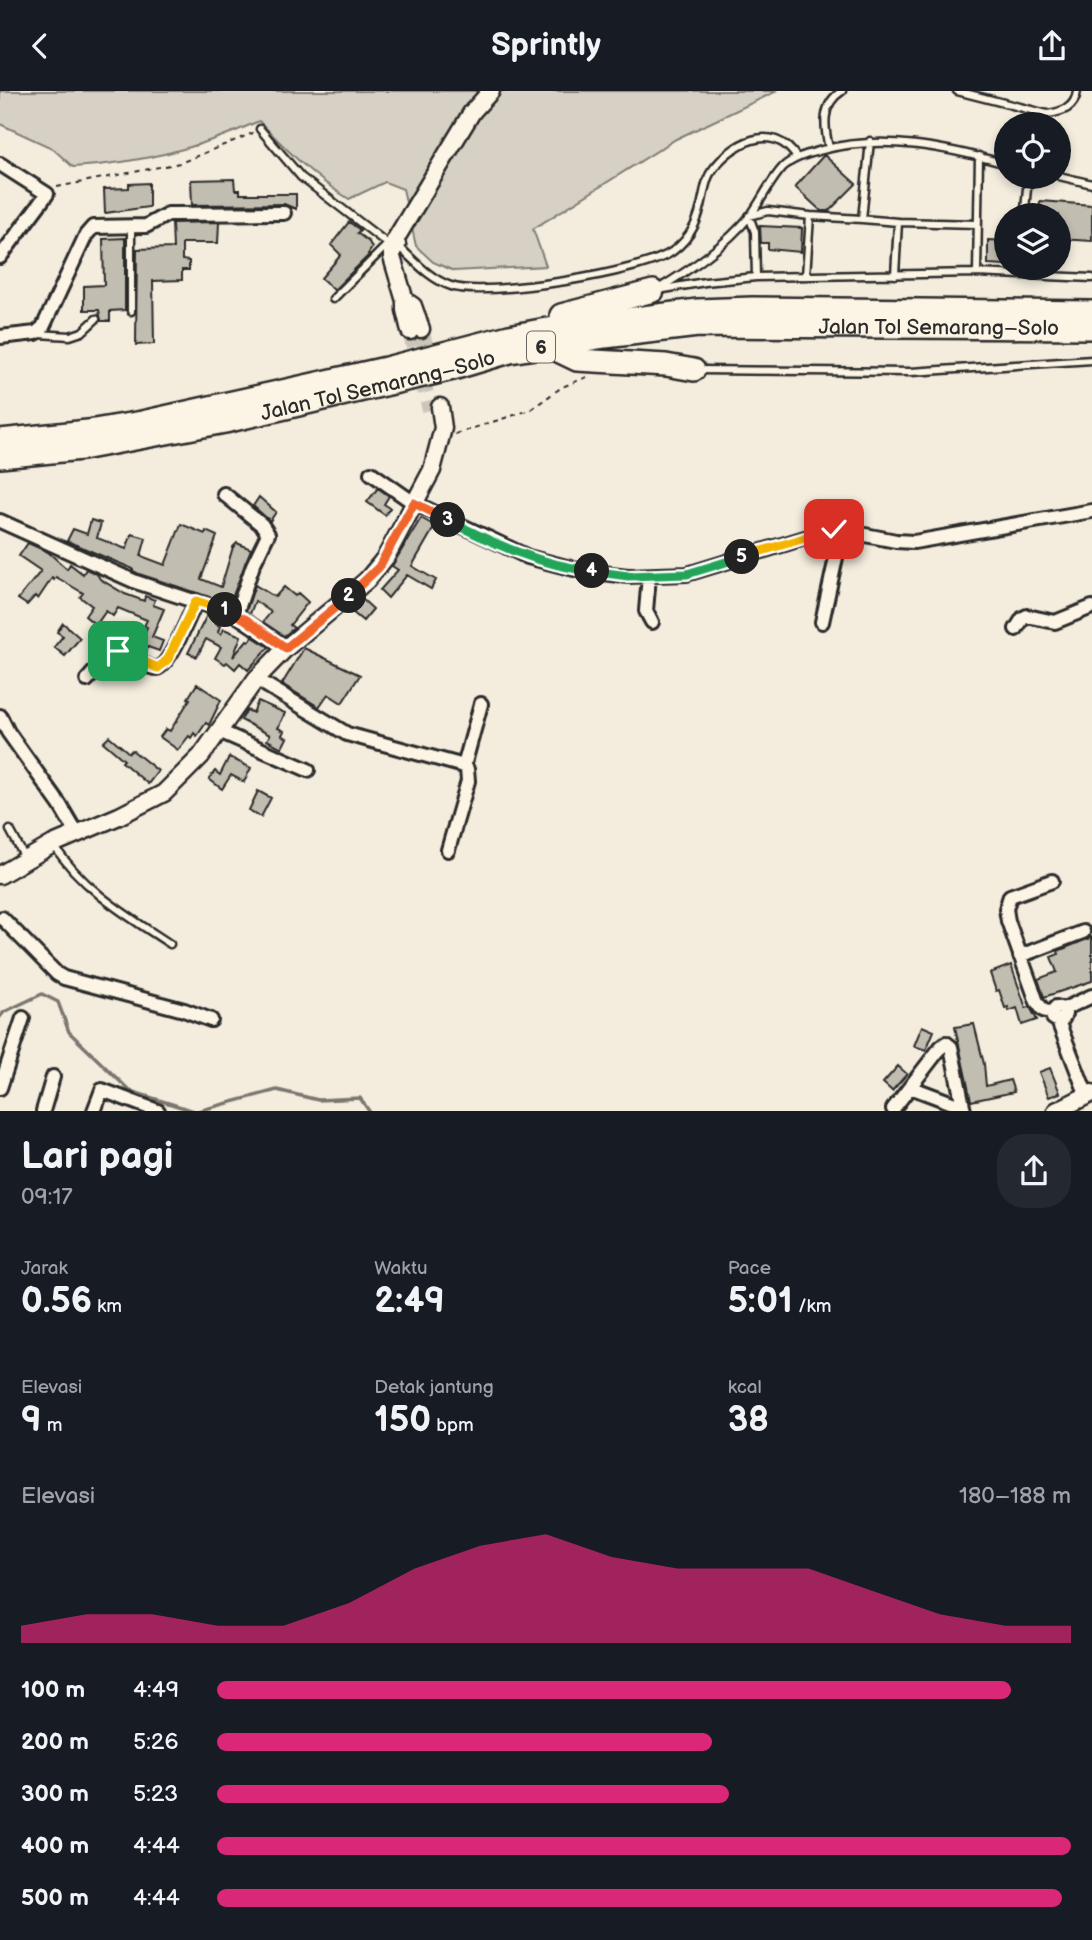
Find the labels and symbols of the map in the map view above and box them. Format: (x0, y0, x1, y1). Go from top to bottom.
street label: Jalan Tol Semarang–Solo (818, 315, 1059, 341)
road number: 6 (527, 331, 555, 363)
street label: Jalan Tol Semarang–Solo (258, 345, 498, 426)
pin (804, 499, 864, 559)
pin: 3 (430, 503, 466, 537)
pin: 5 (724, 539, 760, 575)
pin: 4 (574, 553, 610, 589)
pin: 2 (332, 579, 366, 613)
pin: 1 (208, 593, 243, 627)
pin (88, 621, 148, 681)

